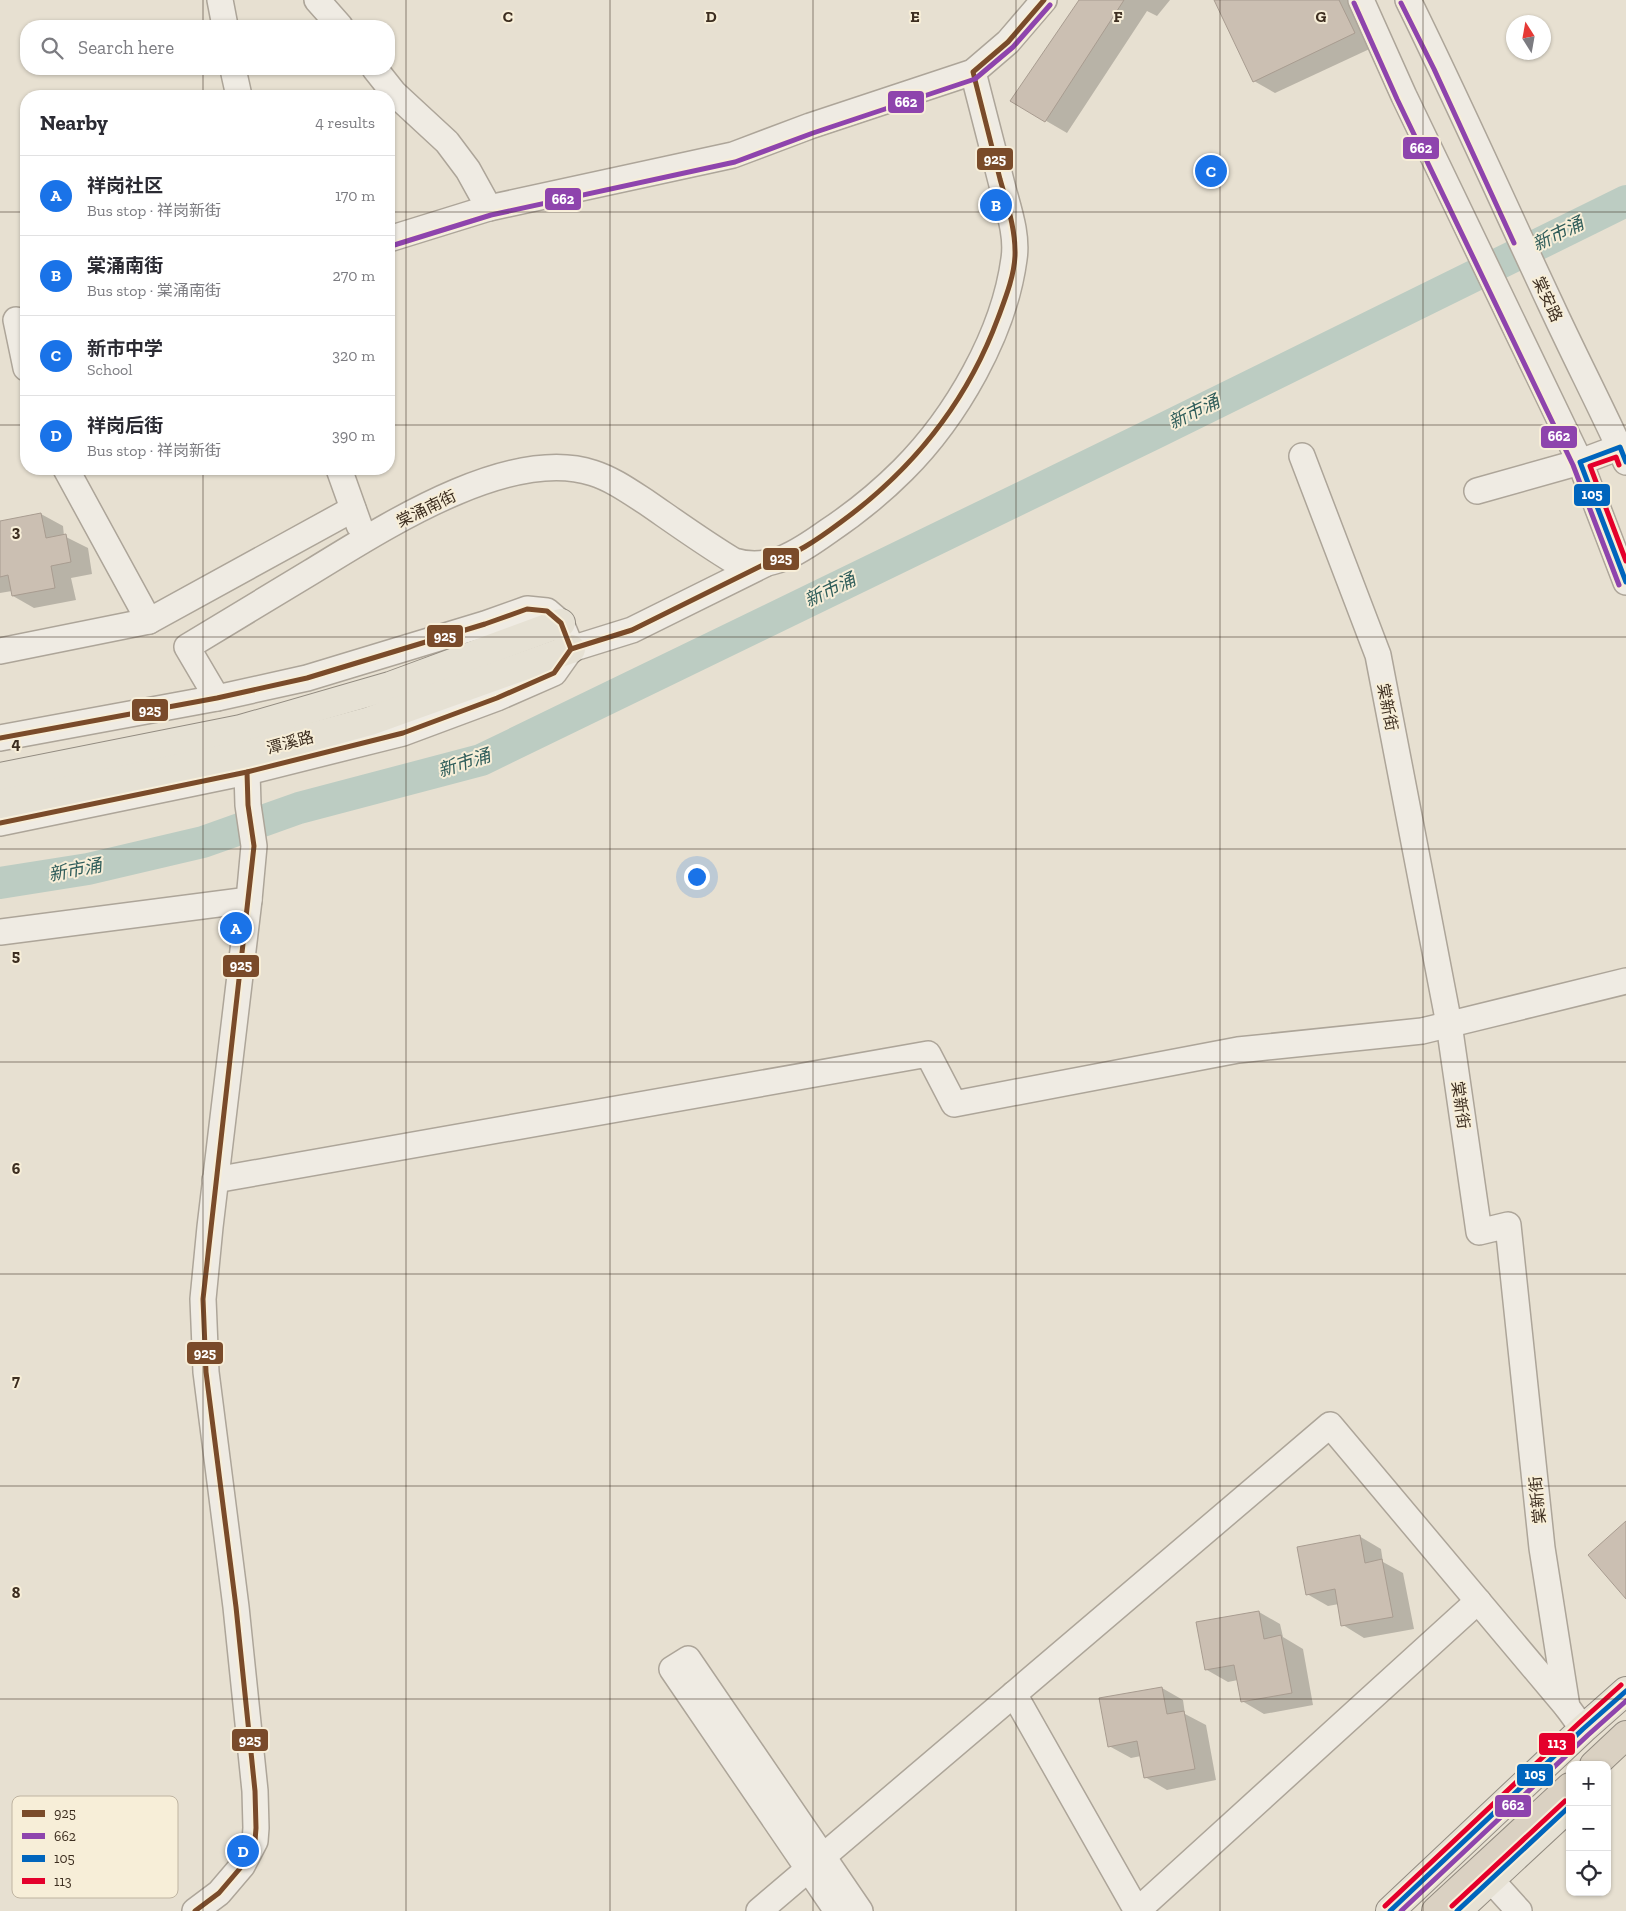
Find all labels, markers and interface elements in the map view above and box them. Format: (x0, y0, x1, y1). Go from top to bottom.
text: C (503, 7, 513, 26)
text: D (705, 7, 717, 26)
text: E (910, 7, 920, 26)
text: F (1113, 7, 1123, 26)
text: G (1316, 7, 1327, 26)
north arrow (1506, 15, 1551, 60)
search box (20, 20, 395, 75)
icon: search (38, 34, 66, 62)
text: Search here (78, 36, 174, 59)
line badge: 662 (887, 90, 925, 114)
text: 662 (895, 94, 918, 111)
text: Nearby (40, 110, 108, 135)
text: 4 results (315, 113, 375, 132)
line badge: 662 (1402, 136, 1440, 160)
text: 662 (1410, 140, 1433, 157)
line badge: 925 (976, 147, 1014, 171)
text: 925 (984, 151, 1006, 168)
pin: C (1195, 152, 1227, 190)
text: 祥岗社区 (87, 174, 163, 197)
text: A (51, 186, 62, 205)
text: 170 m (335, 186, 375, 205)
pin: B (980, 186, 1012, 224)
line badge: 662 (544, 187, 582, 211)
text: 662 (552, 191, 575, 208)
text: Bus stop · 祥岗新街 (87, 201, 221, 220)
water label: 新市涌 (1529, 211, 1589, 256)
text: 棠涌南街 (87, 254, 163, 277)
text: B (51, 266, 61, 285)
text: 270 m (333, 266, 375, 285)
street label: 棠安路 (1529, 273, 1566, 325)
text: Bus stop · 棠涌南街 (87, 281, 221, 300)
text: 新市中学 (87, 337, 163, 360)
text: C (51, 346, 61, 365)
text: 320 m (332, 346, 375, 365)
text: School (87, 360, 133, 379)
water label: 新市涌 (1165, 389, 1225, 434)
text: 祥岗后街 (87, 414, 163, 437)
line badge: 662 (1540, 425, 1578, 449)
text: D (50, 426, 62, 445)
text: 390 m (332, 426, 375, 445)
text: 662 (1548, 428, 1571, 445)
text: Bus stop · 祥岗新街 (87, 441, 221, 460)
line badge: 105 (1573, 483, 1611, 507)
street label: 棠涌南街 (393, 486, 459, 531)
text: 105 (1581, 486, 1603, 503)
text: 3 (12, 522, 21, 541)
line badge: 925 (762, 547, 800, 571)
text: 925 (770, 550, 792, 567)
water label: 新市涌 (801, 567, 861, 612)
line badge: 925 (426, 624, 464, 648)
text: 925 (434, 628, 456, 645)
street label: 棠新街 (1374, 682, 1401, 732)
line badge: 925 (131, 698, 169, 722)
text: 925 (139, 702, 161, 719)
street label: 潭溪路 (264, 727, 316, 758)
text: 4 (11, 734, 21, 753)
water label: 新市涌 (435, 744, 495, 782)
water label: 新市涌 (46, 854, 106, 886)
your location (684, 864, 710, 890)
pin: A (220, 909, 252, 947)
text: 5 (12, 946, 20, 965)
line badge: 925 (222, 954, 260, 978)
text: 925 (230, 957, 252, 974)
street label: 棠新街 (1448, 1080, 1473, 1130)
text: 6 (12, 1159, 21, 1178)
line badge: 925 (186, 1341, 224, 1365)
text: 925 (194, 1345, 216, 1362)
text: 7 (12, 1371, 20, 1390)
street label: 棠新街 (1526, 1475, 1549, 1525)
text: 8 (12, 1583, 21, 1602)
line badge: 925 (231, 1728, 269, 1752)
text: 925 (239, 1732, 261, 1749)
line badge: 113 (1538, 1732, 1576, 1756)
text: 113 (1548, 1735, 1567, 1752)
map controls (1566, 1761, 1611, 1896)
button: + (1566, 1761, 1611, 1806)
line badge: 105 (1516, 1763, 1554, 1787)
text: 105 (1524, 1766, 1546, 1783)
line badge: 662 (1494, 1794, 1532, 1818)
legend (12, 1796, 178, 1898)
text: 662 (1502, 1797, 1525, 1814)
text: 925 (54, 1805, 76, 1822)
button: − (1566, 1806, 1611, 1851)
text: 662 (54, 1828, 76, 1845)
pin: D (227, 1832, 259, 1870)
text: 105 (54, 1850, 75, 1867)
button: locate (1566, 1851, 1611, 1896)
text: 113 (54, 1873, 72, 1890)

